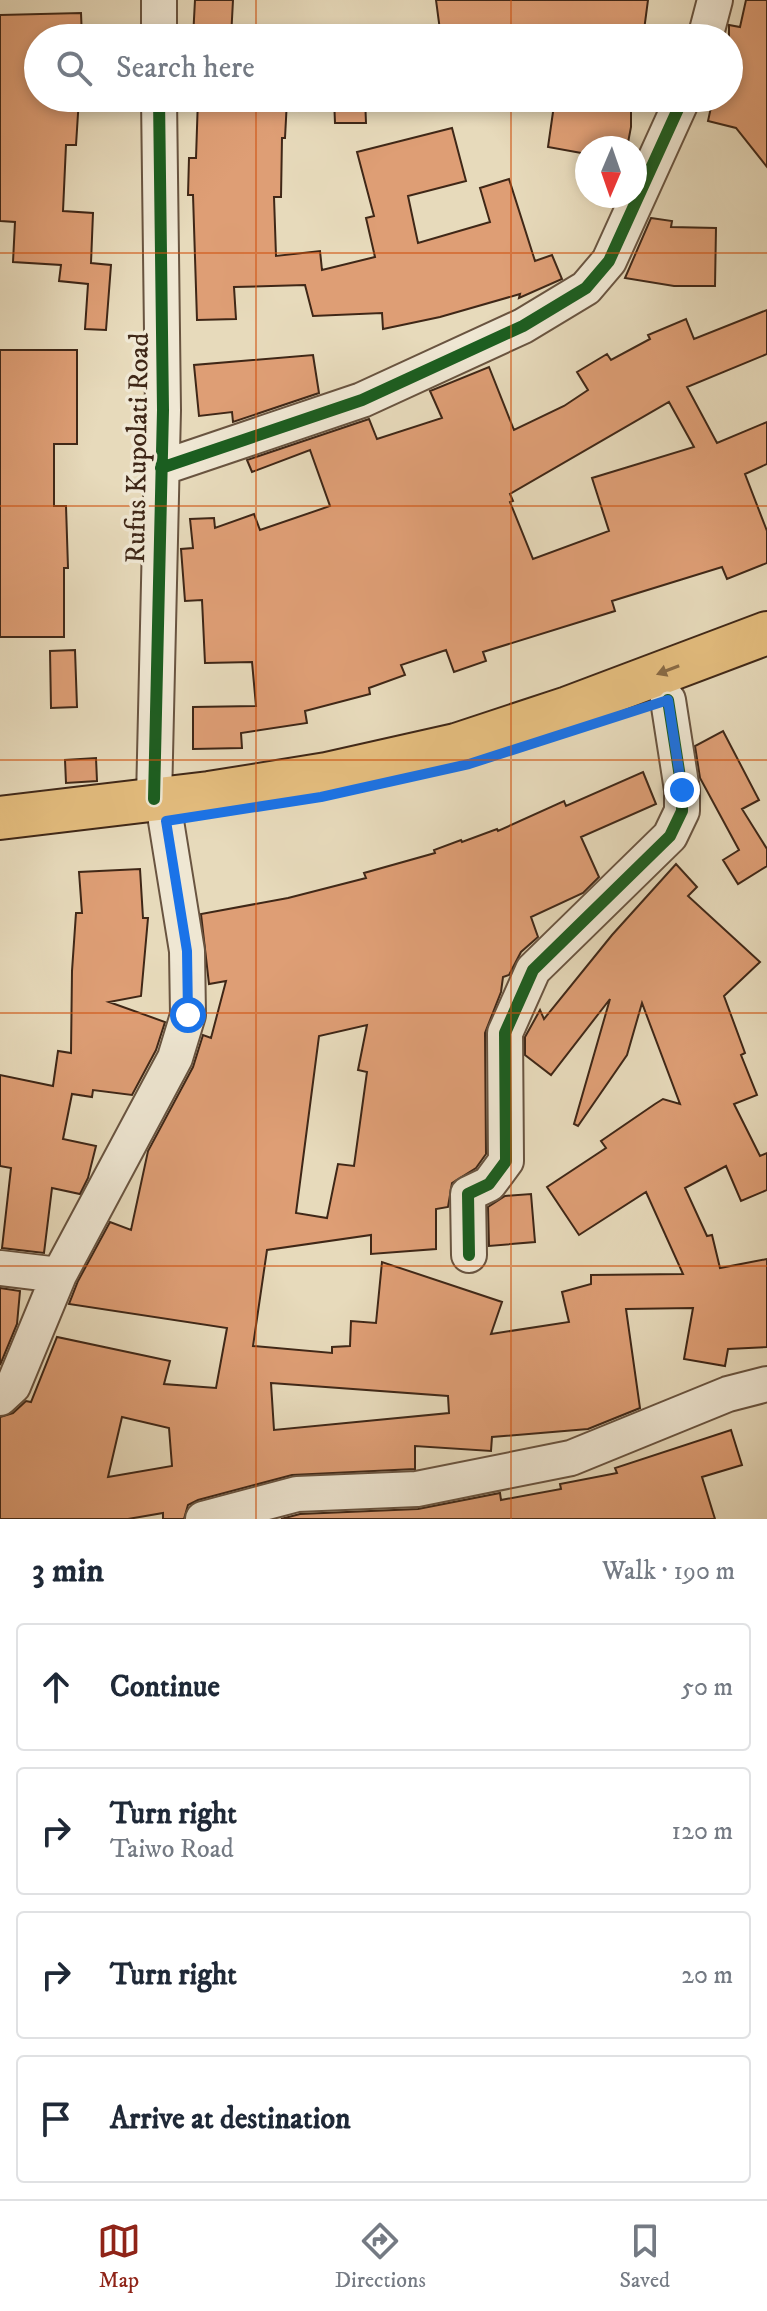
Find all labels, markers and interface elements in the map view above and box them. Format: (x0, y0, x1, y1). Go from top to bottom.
search box (24, 24, 743, 112)
icon: search (52, 46, 96, 90)
text: Search here (116, 50, 255, 87)
north arrow (575, 136, 647, 208)
street label: Rufus Kupolati Road (118, 332, 157, 564)
one-way arrow (656, 664, 680, 677)
route end (664, 772, 700, 808)
route start (170, 997, 206, 1033)
text: 3 min (32, 1550, 104, 1592)
text: Walk · 190 m (602, 1555, 735, 1588)
icon: ahead (34, 1665, 78, 1709)
text: Continue (110, 1669, 220, 1706)
text: 50 m (681, 1671, 733, 1704)
text: Turn right (110, 1796, 237, 1833)
icon: right (34, 1809, 78, 1853)
text: 120 m (672, 1815, 733, 1848)
text: Taiwo Road (110, 1833, 234, 1866)
icon: right (34, 1953, 78, 1997)
text: Turn right (110, 1957, 237, 1994)
text: 20 m (681, 1959, 733, 1992)
icon: arrive (34, 2097, 78, 2141)
text: Arrive at destination (110, 2101, 351, 2138)
tab: Map (97, 2219, 141, 2294)
tab: Directions (335, 2219, 426, 2294)
tab: Saved (620, 2219, 670, 2294)

